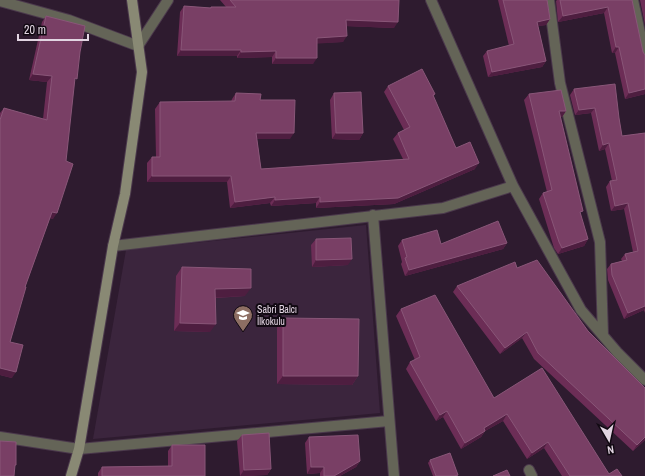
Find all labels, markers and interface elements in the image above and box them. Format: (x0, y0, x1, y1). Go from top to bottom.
scale bar (18, 16, 88, 42)
text: 20 m (24, 22, 46, 38)
place label: Sabri Balcı İlkokulu (257, 303, 297, 328)
school or university icon: Sabri Balcı İlkokulu (232, 304, 254, 332)
north arrow (589, 420, 629, 460)
text: N (606, 442, 615, 457)

